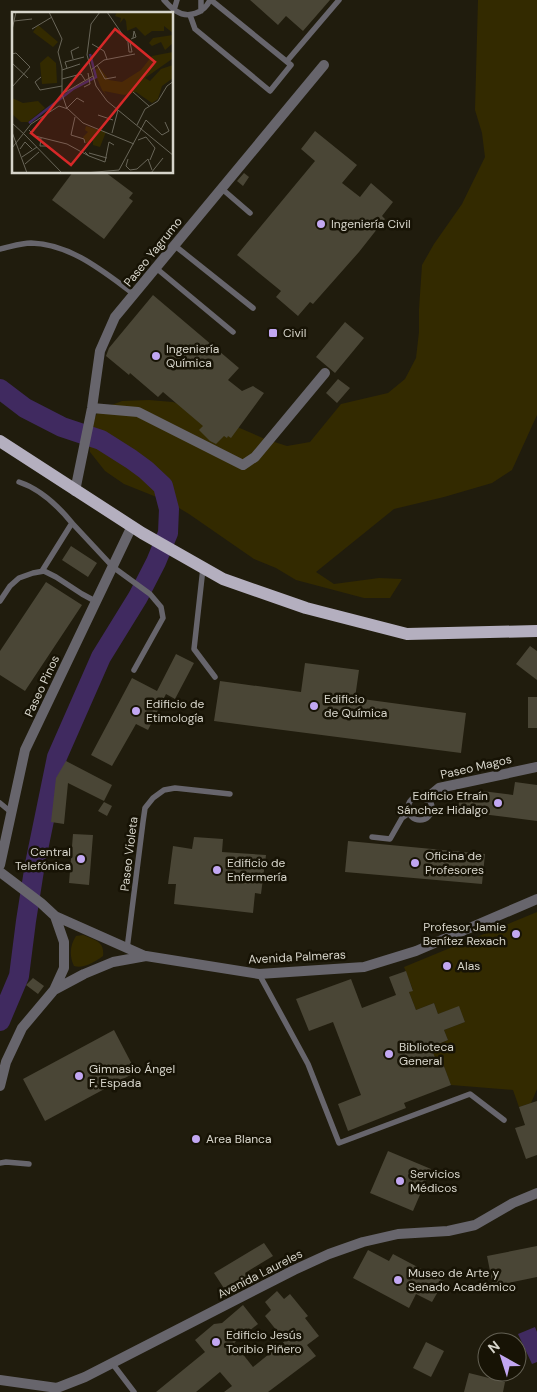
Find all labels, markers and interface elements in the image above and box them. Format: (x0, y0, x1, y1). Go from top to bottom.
inset map (12, 12, 174, 174)
street label: Paseo Yagrumo (120, 214, 186, 290)
place label: Ingeniería Civil (331, 216, 411, 232)
marker: Ingeniería Civil (315, 218, 327, 230)
place label: Civil (283, 325, 306, 341)
marker: Civil (267, 327, 279, 339)
place label: Ingeniería Química (166, 341, 219, 371)
marker: Ingeniería Química (150, 350, 162, 362)
street label: Paseo Pinos (21, 653, 63, 719)
place label: Edificio de Química (324, 691, 387, 721)
place label: Edificio de Etimología (146, 696, 205, 726)
marker: Edificio de Química (308, 700, 320, 712)
marker: Edificio de Etimología (130, 705, 142, 717)
street label: Paseo Magos (439, 751, 513, 783)
place label: Edificio Efraín Sánchez Hidalgo (397, 788, 488, 818)
marker: Edificio Efraín Sánchez Hidalgo (492, 797, 504, 809)
street label: Paseo Violeta (116, 816, 142, 892)
place label: Central Telefónica (15, 844, 71, 874)
place label: Oficina de Profesores (425, 848, 484, 878)
marker: Central Telefónica (75, 853, 87, 865)
place label: Edificio de Enfermería (227, 855, 287, 885)
marker: Oficina de Profesores (409, 857, 421, 869)
marker: Edificio de Enfermería (211, 864, 223, 876)
place label: Profesor Jamie Benítez Rexach (423, 919, 506, 949)
marker: Profesor Jamie Benítez Rexach (510, 928, 522, 940)
street label: Avenida Palmeras (248, 946, 346, 968)
place label: Alas (457, 958, 480, 974)
marker: Alas (441, 960, 453, 972)
place label: Biblioteca General (399, 1039, 454, 1069)
marker: Biblioteca General (383, 1048, 395, 1060)
place label: Gimnasio Ángel F. Espada (89, 1061, 175, 1091)
marker: Gimnasio Ángel F. Espada (73, 1070, 85, 1082)
place label: Area Blanca (206, 1131, 271, 1147)
marker: Area Blanca (190, 1133, 202, 1145)
place label: Servicios Médicos (410, 1166, 460, 1196)
marker: Servicios Médicos (394, 1175, 406, 1187)
street label: Avenida Laureles (215, 1246, 305, 1302)
place label: Museo de Arte y Senado Académico (408, 1265, 516, 1295)
marker: Museo de Arte y Senado Académico (392, 1274, 404, 1286)
place label: Edificio Jesús Toribio Piñero (226, 1327, 302, 1357)
north arrow (477, 1332, 527, 1382)
marker: Edificio Jesús Toribio Piñero (210, 1336, 222, 1348)
text: N (484, 1337, 503, 1357)

